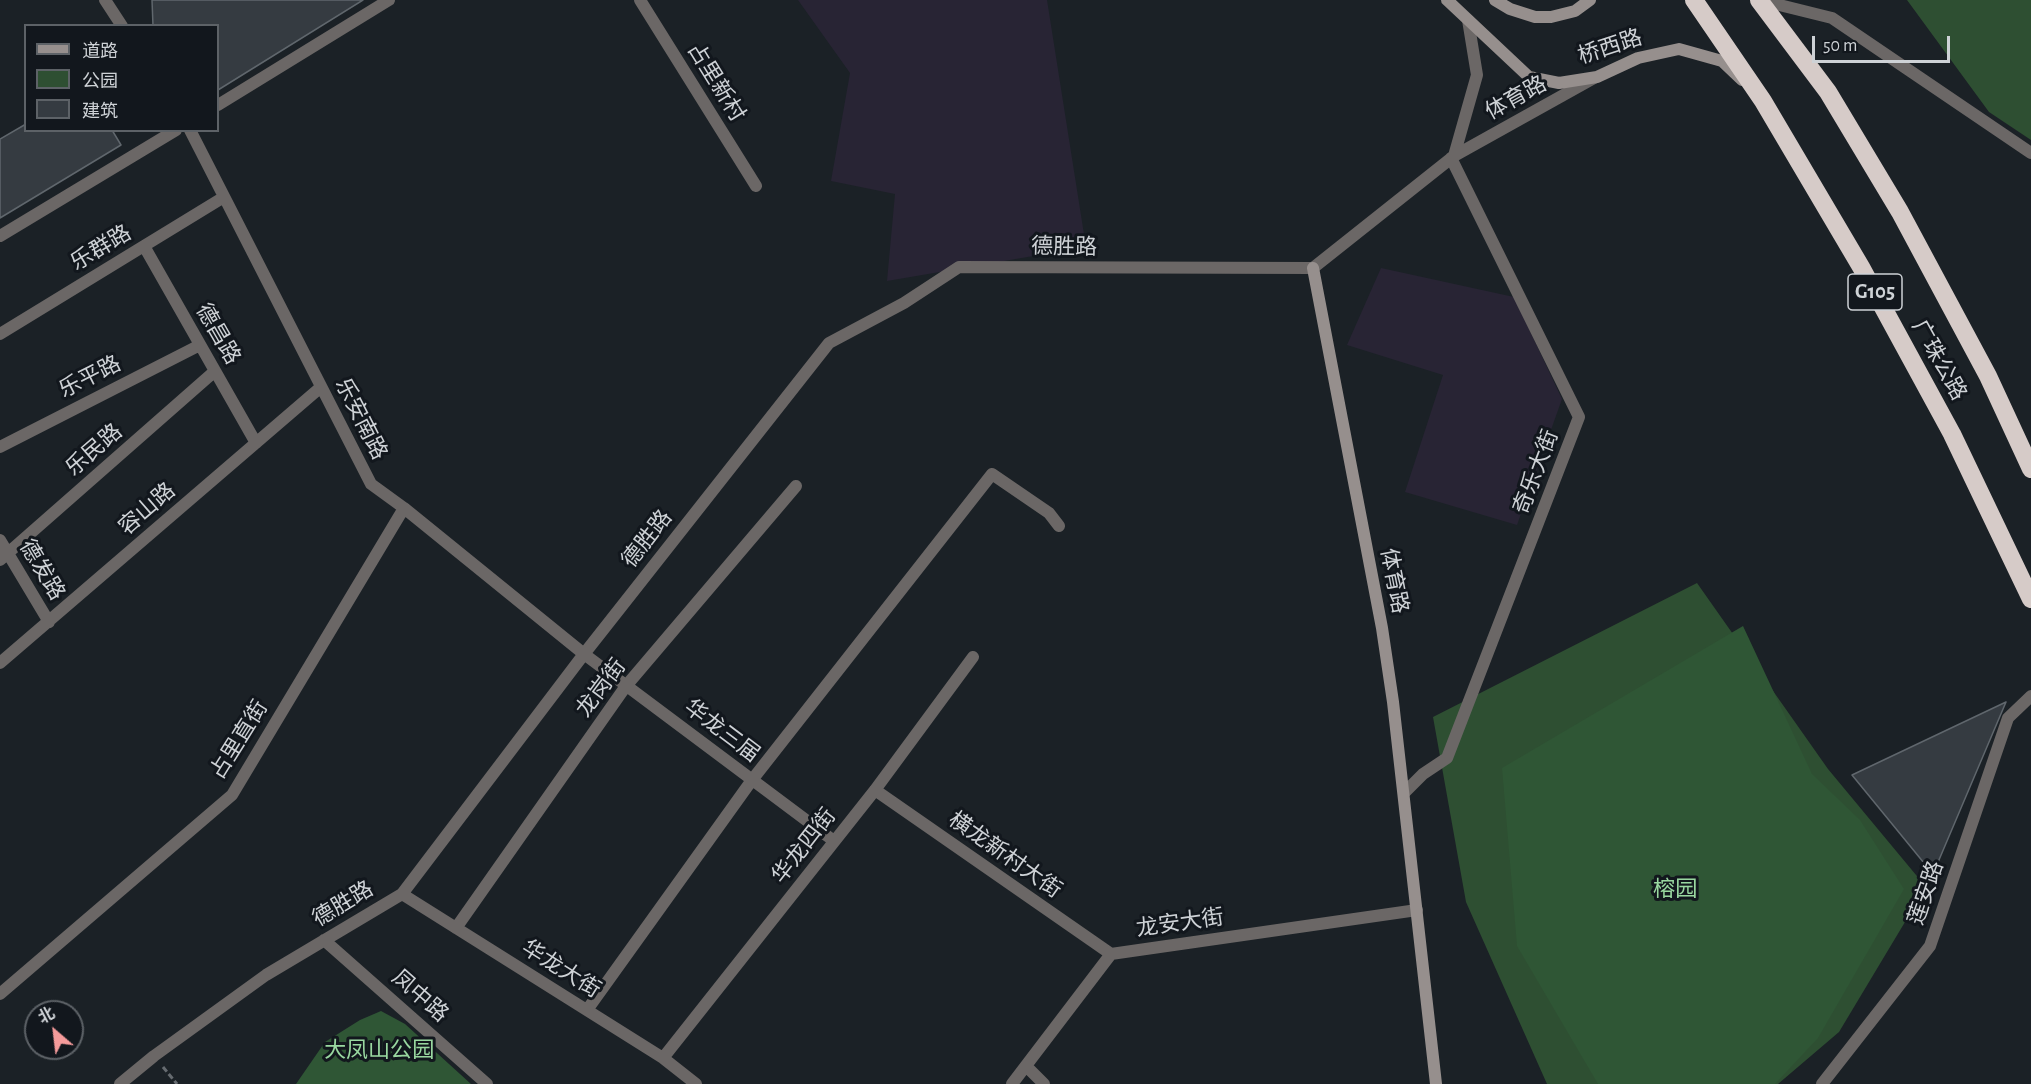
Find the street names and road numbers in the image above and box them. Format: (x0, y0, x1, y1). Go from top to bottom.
street label: 桥西路 (1575, 24, 1645, 70)
street label: 占里新村 (681, 38, 751, 126)
street label: 体育路 (1481, 70, 1551, 126)
street label: 乐群路 (66, 220, 136, 276)
street label: 德胜路 (1031, 233, 1097, 261)
road number: G105 (1848, 274, 1902, 310)
street label: 德昌路 (190, 299, 246, 369)
street label: 广珠公路 (1906, 315, 1972, 405)
street label: 乐平路 (55, 350, 125, 404)
street label: 乐安南路 (329, 374, 393, 464)
street label: 乐民路 (60, 418, 128, 482)
street label: 奇乐大街 (1508, 426, 1564, 518)
street label: 容山路 (113, 477, 181, 541)
street label: 德胜路 (616, 505, 678, 573)
street label: 德发路 (14, 535, 70, 605)
street label: 体育路 (1375, 546, 1413, 616)
street label: 龙岗街 (571, 654, 631, 722)
street label: 华龙三届 (679, 694, 765, 768)
street label: 占里直街 (204, 696, 274, 784)
street label: 华龙四街 (767, 803, 841, 889)
street label: 横龙新村大街 (943, 806, 1067, 904)
street label: 莲安路 (1903, 858, 1949, 928)
street label: 德胜路 (308, 876, 378, 932)
street label: 龙安大街 (1135, 904, 1225, 942)
street label: 华龙大街 (517, 934, 605, 1004)
street label: 凤中路 (386, 964, 454, 1028)

